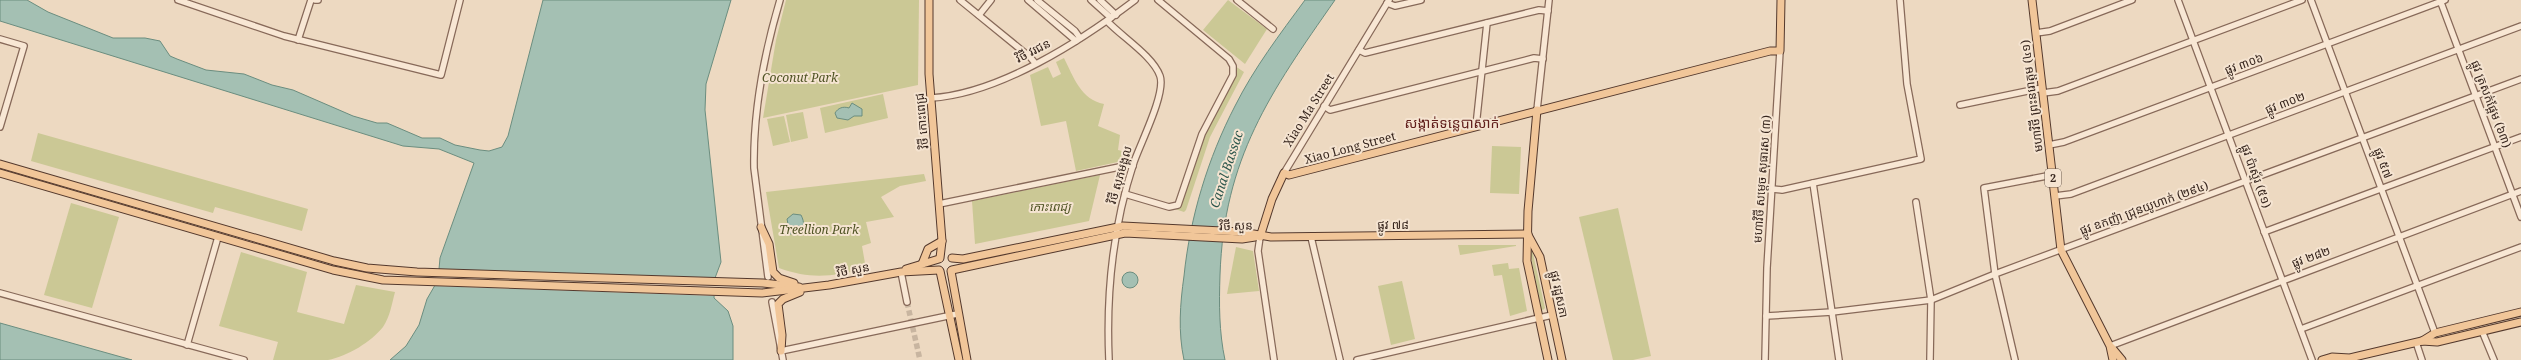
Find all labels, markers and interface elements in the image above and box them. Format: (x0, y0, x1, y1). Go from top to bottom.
street label: វិថី វរជន (1012, 35, 1053, 67)
street label: មហាវិថី ព្រះនរោត្តម (៤១) (2016, 39, 2047, 153)
street label: ផ្លូវ ៣០៦ (2222, 49, 2267, 81)
street label: ផ្លូវ ត្រសក់ផ្អែម (៦៣) (2465, 58, 2516, 151)
park label: Coconut Park (762, 69, 839, 86)
street label: Xiao Ma Street (1279, 70, 1338, 150)
street label: ផ្លូវ ៣០២ (2262, 87, 2308, 120)
street label: វិថី កោះពេជ្រ (911, 92, 932, 150)
district label: សង្កាត់ទន្លេបាសាក់ (1405, 113, 1499, 132)
street label: មហាវិថី សម្តេច សុធារស (៣) (1749, 114, 1774, 243)
water label: Canal Bassac (1205, 127, 1247, 210)
street label: Xiao Long Street (1302, 127, 1397, 168)
street label: ផ្លូវ ប៉ាស្ទ័រ (៥១) (2235, 141, 2276, 211)
street label: វិថី សុភមង្គល (1103, 144, 1136, 206)
street label: ផ្លូវ ៥៧ (2367, 145, 2397, 182)
road number: 2 (2045, 169, 2061, 187)
street label: ផ្លូវ ឧកញ៉ា ជ្រុនយូហាក់ (២៩៤) (2077, 176, 2211, 241)
park label: កោះពេជ្យ (1029, 198, 1072, 215)
street label: ផ្លូវ ៧៨ (1377, 216, 1409, 236)
street label: វិថី សួន (1219, 217, 1253, 234)
park label: Treellion Park (779, 221, 860, 238)
street label: ផ្លូវ ២៨២ (2289, 242, 2334, 274)
street label: វិថី សួន (835, 258, 871, 281)
street label: ផ្លូវ រដ្ឋសភា (1544, 269, 1573, 320)

